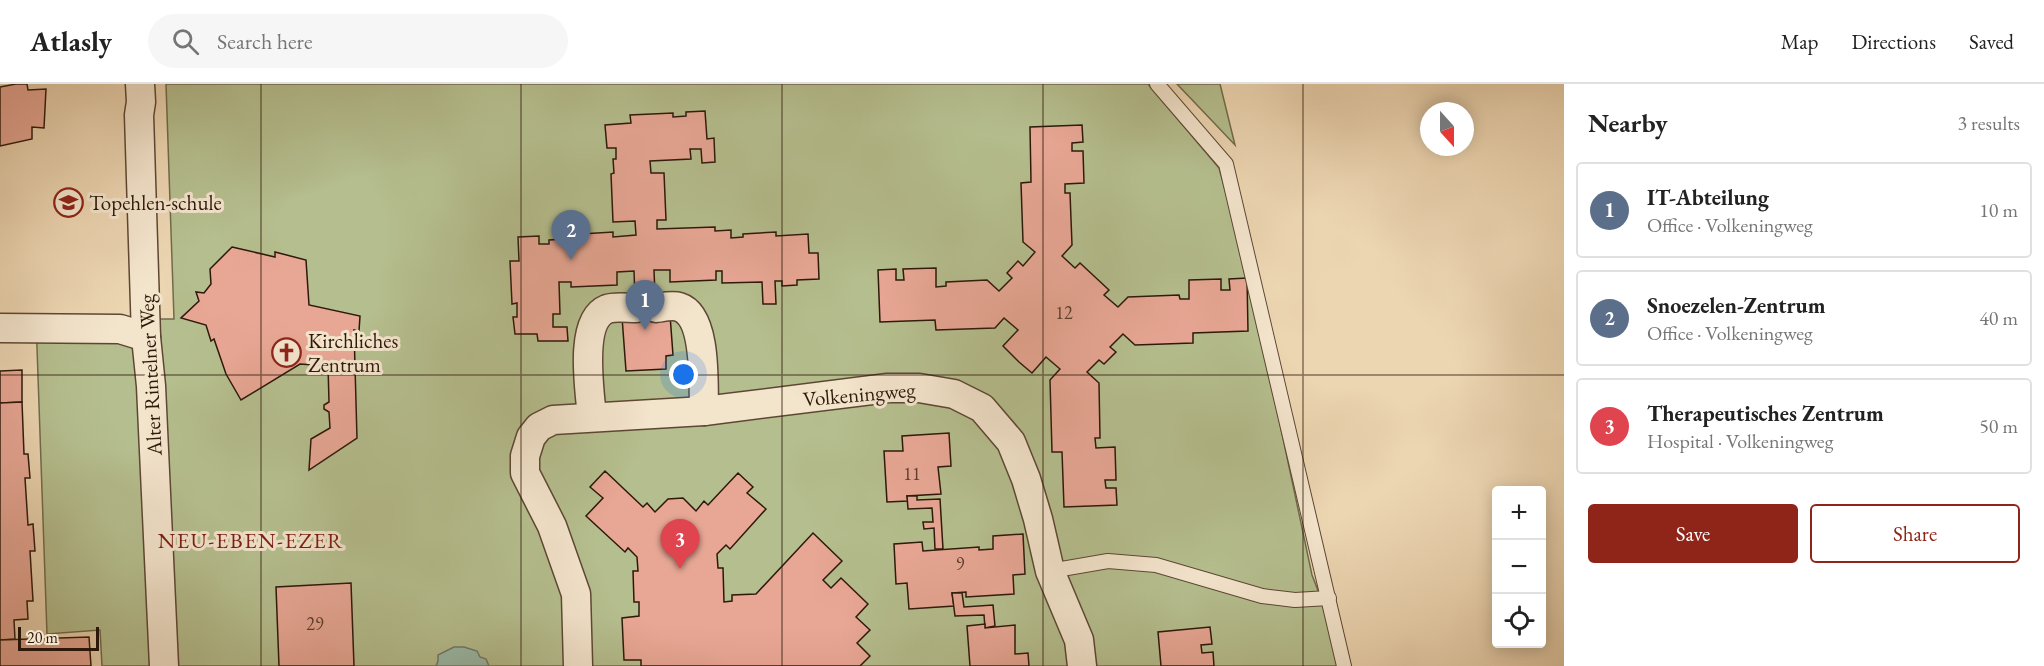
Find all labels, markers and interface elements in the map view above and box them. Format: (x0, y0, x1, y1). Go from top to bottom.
search box (148, 14, 568, 68)
text: Atlasly (30, 23, 112, 59)
icon: search (169, 25, 202, 58)
text: Search here (217, 27, 313, 56)
text: Map (1781, 28, 1818, 55)
text: Directions (1851, 28, 1936, 55)
text: Saved (1969, 28, 2014, 55)
north arrow (1420, 102, 1474, 156)
text: Nearby (1588, 106, 1668, 140)
text: 3 results (1957, 110, 2020, 136)
text: IT-Abteilung (1647, 183, 1769, 212)
school or university icon: Topehlen-schule (52, 186, 84, 218)
place label: Topehlen-schule (89, 189, 222, 216)
text: 1 (1604, 197, 1615, 223)
text: 10 m (1979, 197, 2018, 223)
pin: 2 (552, 210, 590, 260)
text: Office · Volkeningweg (1647, 212, 1813, 238)
pin: 1 (626, 280, 664, 330)
text: Snoezelen-Zentrum (1647, 291, 1825, 320)
street label: Alter Rintelner Weg (132, 293, 168, 457)
house number: 12 (1055, 301, 1073, 324)
text: 2 (1604, 305, 1615, 331)
text: 40 m (1979, 305, 2018, 331)
text: Office · Volkeningweg (1647, 320, 1813, 346)
place label: Kirchliches Zentrum (308, 327, 399, 378)
church icon: Kirchliches Zentrum (271, 336, 303, 368)
your location (669, 360, 698, 389)
street label: Volkeningweg (802, 376, 917, 412)
text: Therapeutisches Zentrum (1647, 399, 1884, 428)
text: 3 (1604, 413, 1615, 439)
text: 50 m (1979, 413, 2018, 439)
text: Hospital · Volkeningweg (1647, 428, 1833, 454)
house number: 11 (903, 462, 921, 485)
map controls (1492, 486, 1546, 648)
button: + (1492, 486, 1546, 540)
button: Save (1588, 504, 1798, 563)
button: Share (1810, 504, 2020, 563)
pin: 3 (660, 520, 700, 569)
district label: NEU-EBEN-EZER (158, 526, 344, 555)
button: − (1492, 540, 1546, 594)
house number: 9 (956, 552, 965, 575)
button: locate (1492, 594, 1546, 648)
house number: 29 (306, 612, 324, 635)
scale bar (18, 624, 99, 652)
text: 20 m (27, 627, 58, 648)

